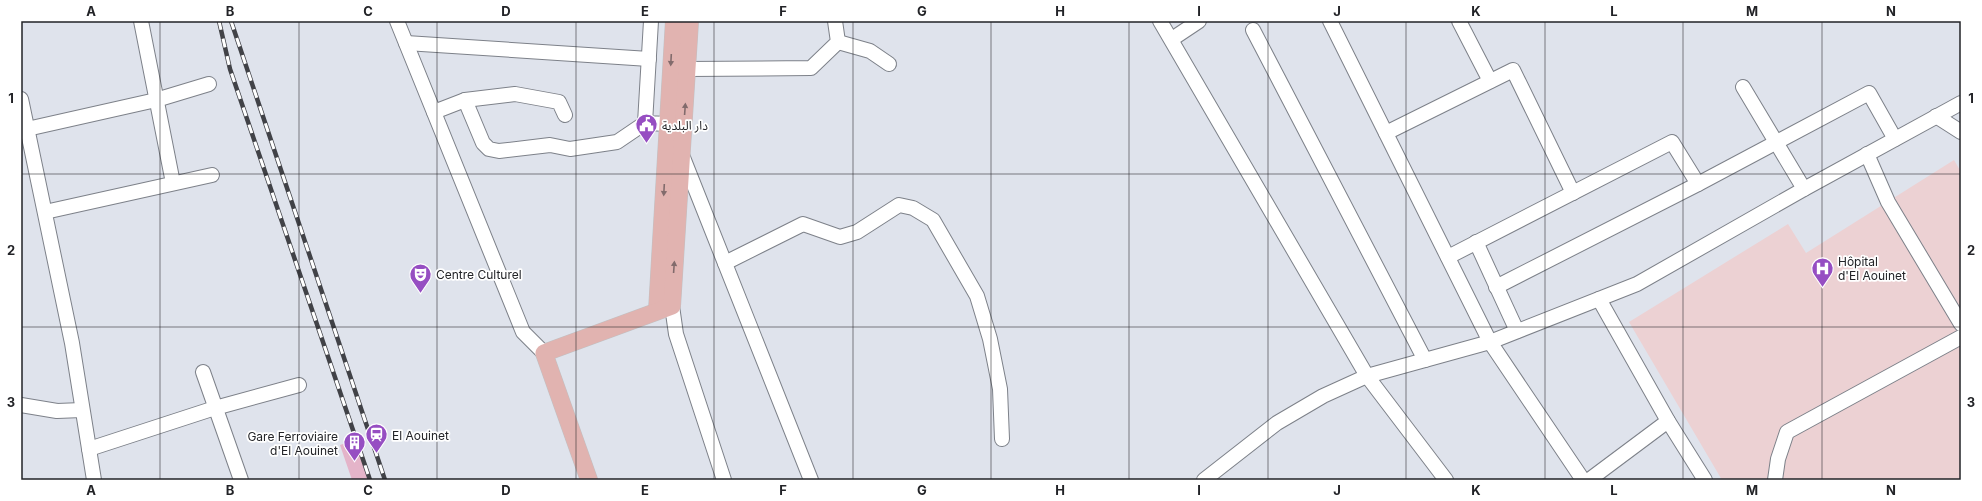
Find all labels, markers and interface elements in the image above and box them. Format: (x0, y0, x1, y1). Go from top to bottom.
text: A (86, 3, 96, 19)
text: B (226, 3, 235, 19)
text: C (363, 3, 373, 19)
text: D (501, 3, 511, 19)
text: E (641, 3, 649, 19)
text: F (779, 3, 787, 19)
text: G (917, 3, 927, 19)
text: H (1055, 3, 1065, 19)
text: I (1197, 3, 1201, 19)
text: J (1333, 3, 1341, 19)
text: K (1471, 3, 1481, 19)
text: L (1610, 3, 1618, 19)
text: M (1746, 3, 1758, 19)
text: N (1886, 3, 1896, 19)
one-way arrow (668, 54, 675, 66)
text: 1 (8, 90, 14, 106)
text: 1 (1968, 90, 1974, 106)
one-way arrow (681, 103, 688, 115)
public building icon: دار البلدية (633, 112, 659, 145)
place label: دار البلدية (662, 118, 708, 133)
one-way arrow (660, 184, 667, 196)
text: 2 (7, 242, 15, 258)
text: 2 (1967, 242, 1975, 258)
place label: Hôpital d'El Aouinet (1838, 254, 1906, 283)
hospital icon: Hôpital d'El Aouinet (1810, 255, 1836, 288)
theatre icon: Centre Culturel (407, 261, 433, 294)
one-way arrow (671, 261, 678, 273)
place label: Centre Culturel (436, 267, 522, 282)
text: 3 (7, 394, 15, 410)
text: 3 (1967, 394, 1975, 410)
station icon: El Aouinet (363, 422, 389, 455)
place label: El Aouinet (392, 428, 449, 443)
place label: Gare Ferroviaire d'El Aouinet (247, 429, 338, 458)
building icon: Gare Ferroviaire d'El Aouinet (341, 430, 367, 463)
text: A (86, 482, 96, 498)
text: B (226, 482, 235, 498)
text: C (363, 482, 373, 498)
text: D (501, 482, 511, 498)
text: E (641, 482, 649, 498)
text: F (779, 482, 787, 498)
text: G (917, 482, 927, 498)
text: H (1055, 482, 1065, 498)
text: I (1197, 482, 1201, 498)
text: J (1333, 482, 1341, 498)
text: K (1471, 482, 1481, 498)
text: L (1610, 482, 1618, 498)
text: M (1746, 482, 1758, 498)
text: N (1886, 482, 1896, 498)

